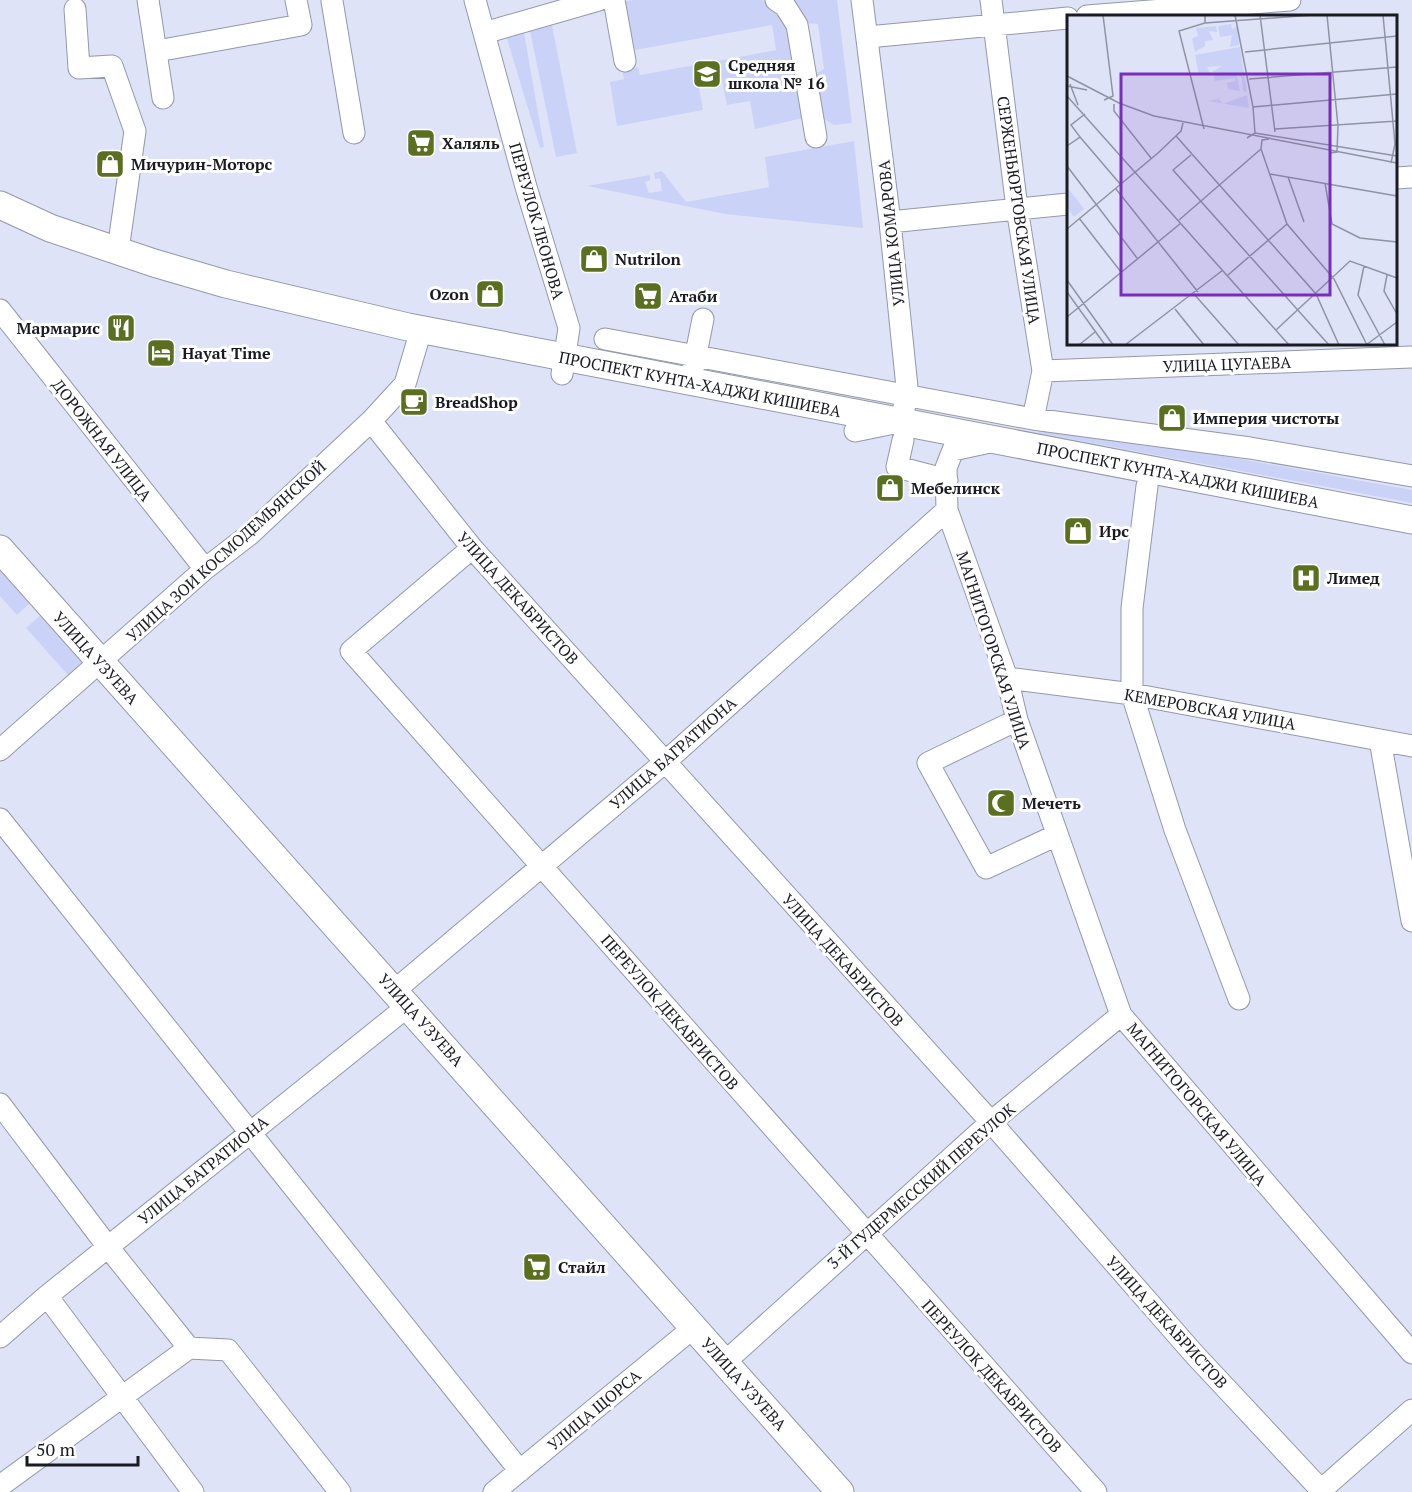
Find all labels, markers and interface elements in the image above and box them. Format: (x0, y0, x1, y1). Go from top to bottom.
inset map (1067, 15, 1397, 345)
place label: Средняя школа № 16 (728, 54, 825, 94)
school or university icon: Средняя школа № 16 (691, 58, 723, 90)
street label: СЕРЖЕНЬЮРТОВСКАЯ УЛИЦА (992, 95, 1046, 326)
supermarket icon: Халяль (405, 127, 437, 159)
place label: Халяль (442, 132, 500, 154)
street label: ПЕРЕУЛОК ЛЕОНОВА (504, 140, 570, 302)
shop icon: Мичурин-Моторс (94, 148, 126, 180)
place label: Мичурин-Моторс (131, 153, 272, 175)
street label: УЛИЦА КОМАРОВА (872, 159, 910, 307)
shop icon: Nutrilon (578, 243, 610, 275)
place label: Nutrilon (615, 248, 681, 270)
shop icon: Ozon (474, 278, 506, 310)
supermarket icon: Атаби (632, 280, 664, 312)
place label: Ozon (429, 283, 470, 305)
place label: Атаби (669, 285, 718, 307)
restaurant icon: Мармарис (105, 312, 137, 344)
place label: Мармарис (17, 317, 100, 339)
hotel icon: Hayat Time (145, 337, 177, 369)
place label: Hayat Time (182, 342, 271, 364)
street label: ПРОСПЕКТ КУНТА-ХАДЖИ КИШИЕВА (557, 346, 843, 422)
street label: УЛИЦА ЦУГАЕВА (1162, 351, 1292, 377)
street label: ДОРОЖНАЯ УЛИЦА (47, 374, 157, 506)
cafe icon: BreadShop (398, 386, 430, 418)
place label: BreadShop (435, 391, 518, 413)
shop icon: Империя чистоты (1156, 402, 1188, 434)
place label: Империя чистоты (1193, 407, 1339, 429)
street label: ПРОСПЕКТ КУНТА-ХАДЖИ КИШИЕВА (1035, 437, 1321, 513)
street label: УЛИЦА ЗОИ КОСМОДЕМЬЯНСКОЙ (121, 455, 331, 647)
shop icon: Мебелинск (874, 472, 906, 504)
place label: Мебелинск (911, 477, 1001, 499)
shop icon: Ирс (1062, 515, 1094, 547)
place label: Ирс (1099, 520, 1129, 542)
street label: УЛИЦА ДЕКАБРИСТОВ (452, 527, 584, 669)
street label: МАГНИТОГОРСКАЯ УЛИЦА (952, 548, 1036, 752)
hospital icon: Лимед (1290, 562, 1322, 594)
place label: Лимед (1326, 567, 1380, 589)
street label: УЛИЦА УЗУЕВА (48, 607, 144, 709)
street label: КЕМЕРОВСКАЯ УЛИЦА (1123, 683, 1297, 735)
street label: УЛИЦА БАГРАТИОНА (605, 692, 741, 814)
mosque icon: Мечеть (985, 787, 1017, 819)
place label: Мечеть (1022, 792, 1081, 814)
street label: УЛИЦА ДЕКАБРИСТОВ (777, 889, 909, 1031)
street label: ПЕРЕУЛОК ДЕКАБРИСТОВ (596, 930, 744, 1094)
street label: УЛИЦА УЗУЕВА (373, 969, 469, 1071)
street label: МАГНИТОГОРСКАЯ УЛИЦА (1122, 1018, 1272, 1190)
street label: 3-Й ГУДЕРМЕССКИЙ ПЕРЕУЛОК (822, 1098, 1020, 1274)
street label: УЛИЦА БАГРАТИОНА (133, 1111, 273, 1229)
supermarket icon: Стайл (521, 1251, 553, 1283)
street label: УЛИЦА ДЕКАБРИСТОВ (1101, 1251, 1233, 1393)
place label: Стайл (558, 1256, 606, 1278)
street label: ПЕРЕУЛОК ДЕКАБРИСТОВ (917, 1295, 1067, 1457)
street label: УЛИЦА УЗУЕВА (696, 1333, 792, 1435)
street label: УЛИЦА ЩОРСА (543, 1364, 645, 1456)
scale bar (27, 1429, 138, 1467)
text: 50 m (36, 1437, 76, 1461)

